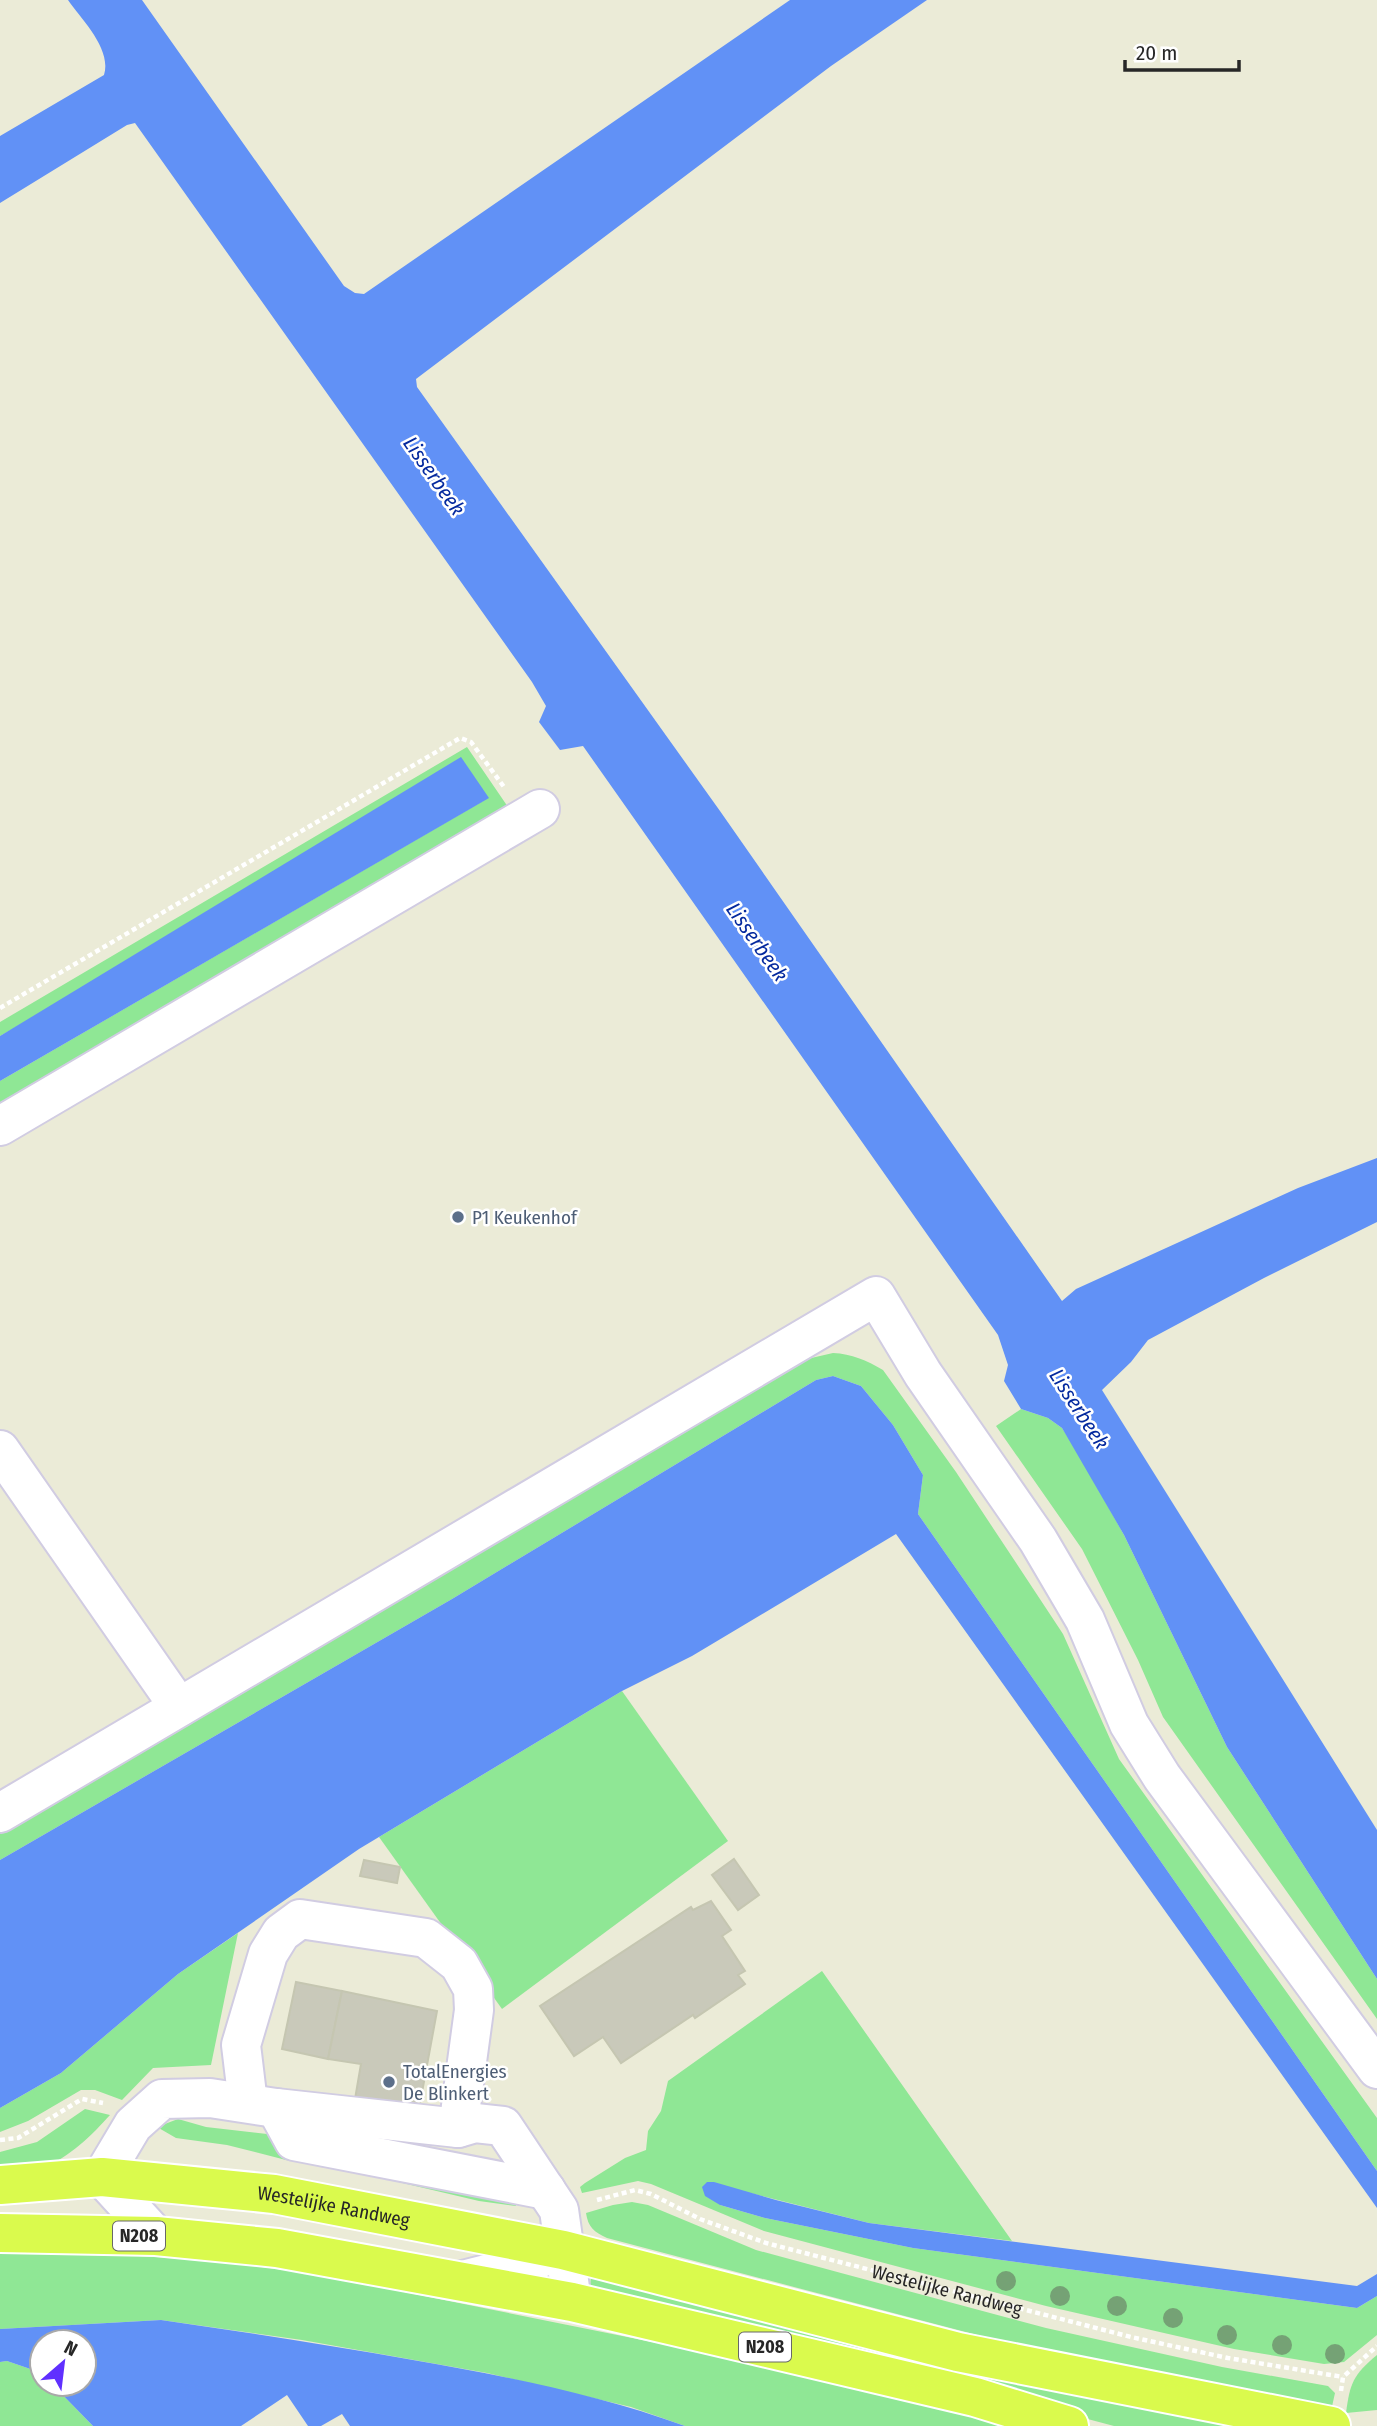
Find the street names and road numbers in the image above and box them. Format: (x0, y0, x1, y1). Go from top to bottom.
street label: Westelijke Randweg (256, 2181, 412, 2232)
road number: N208 (113, 2222, 165, 2250)
street label: Westelijke Randweg (869, 2260, 1025, 2321)
road number: N208 (739, 2332, 791, 2362)

